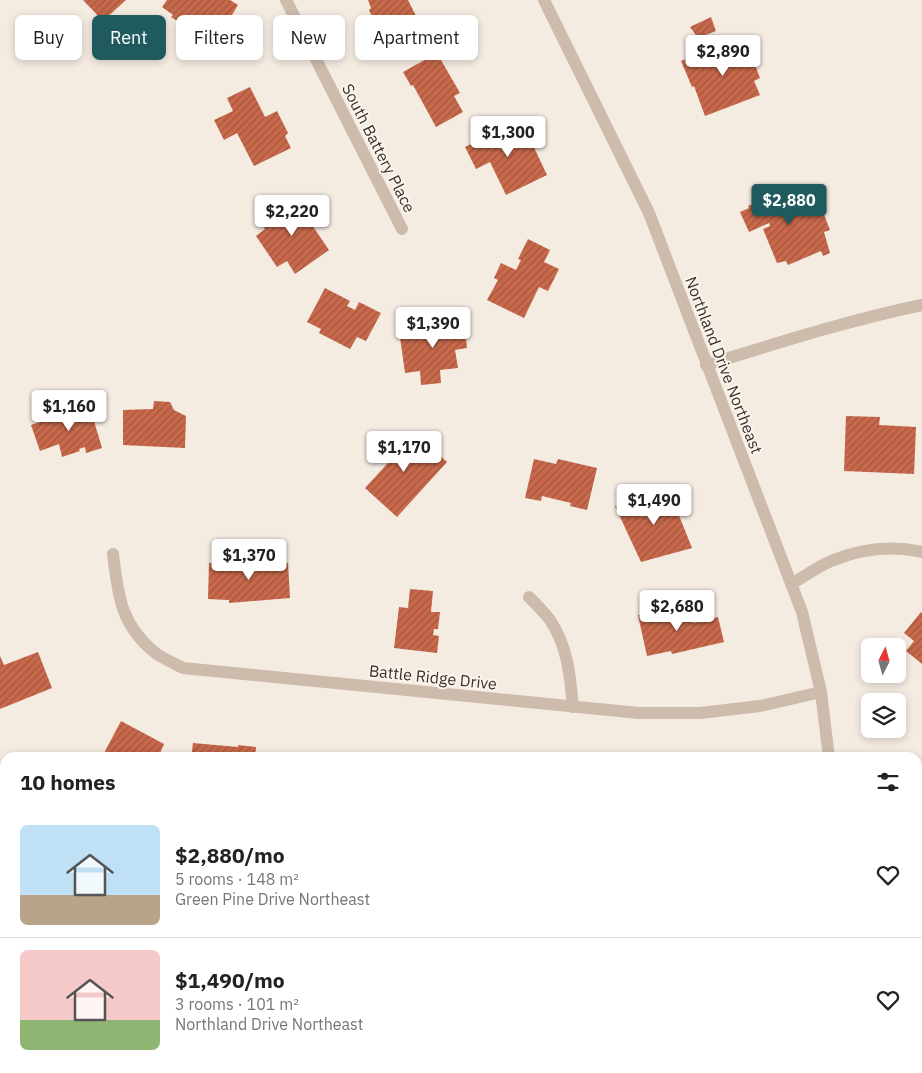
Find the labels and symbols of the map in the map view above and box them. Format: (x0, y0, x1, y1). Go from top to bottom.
pin: $2,890 (682, 34, 764, 77)
street label: South Battery Place (338, 80, 420, 216)
pin: $1,300 (467, 116, 549, 158)
pin: $2,880 (748, 184, 830, 226)
pin: $2,220 (251, 194, 333, 237)
street label: Northland Drive Northeast (681, 273, 767, 457)
pin: $1,390 (392, 306, 474, 349)
pin: $1,160 (28, 390, 110, 432)
pin: $1,170 (363, 430, 445, 473)
pin: $1,490 (613, 484, 695, 526)
pin: $1,370 (208, 538, 290, 581)
pin: $2,680 (636, 590, 718, 632)
north arrow (861, 638, 906, 682)
street label: Battle Ridge Drive (368, 660, 498, 694)

